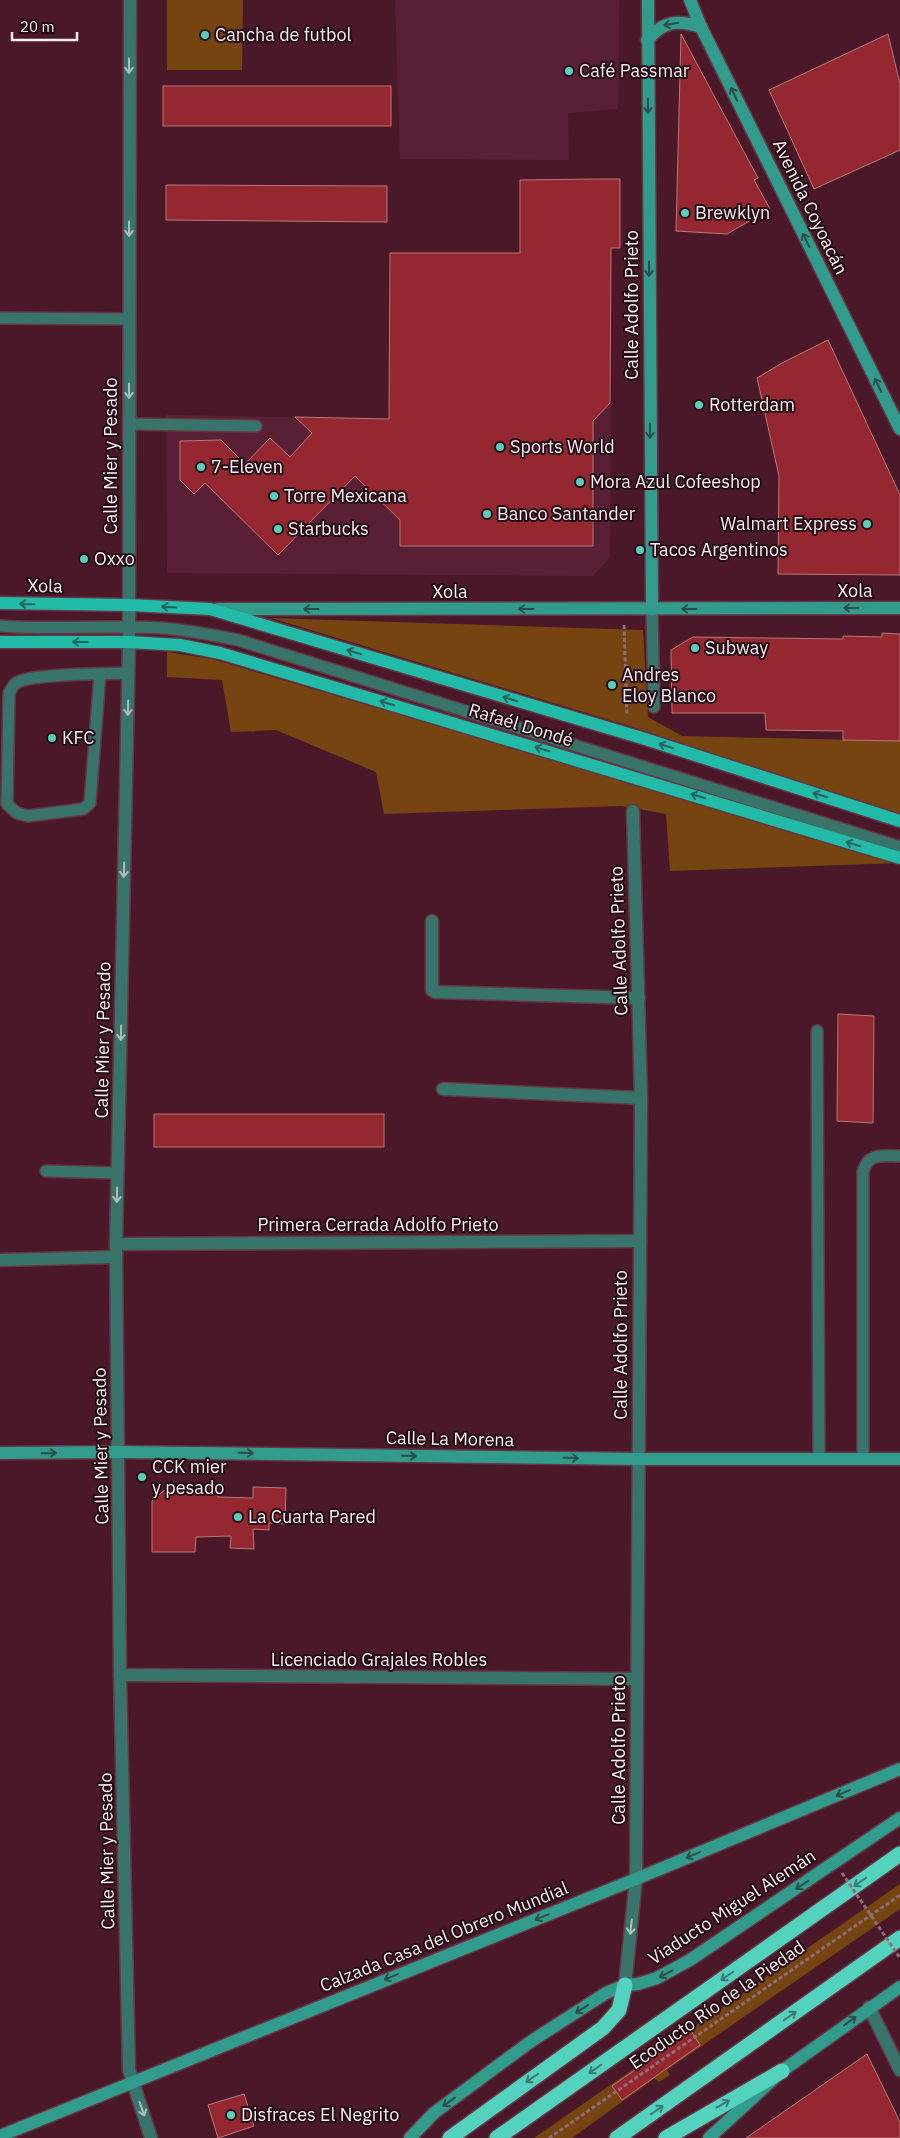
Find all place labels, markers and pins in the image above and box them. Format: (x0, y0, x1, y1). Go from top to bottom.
place label: Cancha de futbol (215, 23, 352, 46)
marker: Cancha de futbol (199, 29, 211, 41)
place label: Café Passmar (579, 59, 690, 82)
marker: Café Passmar (563, 65, 575, 77)
place label: Brewklyn (695, 201, 770, 224)
marker: Brewklyn (679, 207, 691, 219)
place label: Rotterdam (709, 393, 795, 416)
marker: Rotterdam (693, 399, 705, 411)
place label: Sports World (510, 435, 615, 458)
marker: Sports World (494, 441, 506, 453)
place label: 7-Eleven (211, 455, 283, 478)
marker: 7-Eleven (195, 461, 207, 473)
place label: Mora Azul Cofeeshop (590, 470, 761, 493)
marker: Mora Azul Cofeeshop (574, 476, 586, 488)
place label: Torre Mexicana (284, 484, 407, 507)
marker: Torre Mexicana (268, 490, 280, 502)
place label: Banco Santander (497, 502, 636, 525)
marker: Banco Santander (481, 508, 493, 520)
place label: Walmart Express (720, 512, 857, 535)
place label: Starbucks (288, 517, 369, 540)
marker: Walmart Express (861, 518, 873, 530)
marker: Starbucks (272, 523, 284, 535)
place label: Tacos Argentinos (650, 538, 788, 561)
marker: Tacos Argentinos (634, 544, 646, 556)
place label: Oxxo (94, 547, 135, 570)
marker: Oxxo (78, 553, 90, 565)
place label: Subway (705, 636, 768, 659)
marker: Subway (689, 642, 701, 654)
place label: Andres Eloy Blanco (622, 663, 716, 707)
marker: Andres Eloy Blanco (606, 679, 618, 691)
place label: KFC (62, 726, 94, 749)
marker: KFC (46, 732, 58, 744)
place label: CCK mier y pesado (152, 1455, 227, 1499)
marker: CCK mier y pesado (136, 1471, 148, 1483)
place label: La Cuarta Pared (248, 1505, 376, 1528)
marker: La Cuarta Pared (232, 1511, 244, 1523)
place label: Disfraces El Negrito (241, 2103, 399, 2126)
marker: Disfraces El Negrito (225, 2109, 237, 2121)

